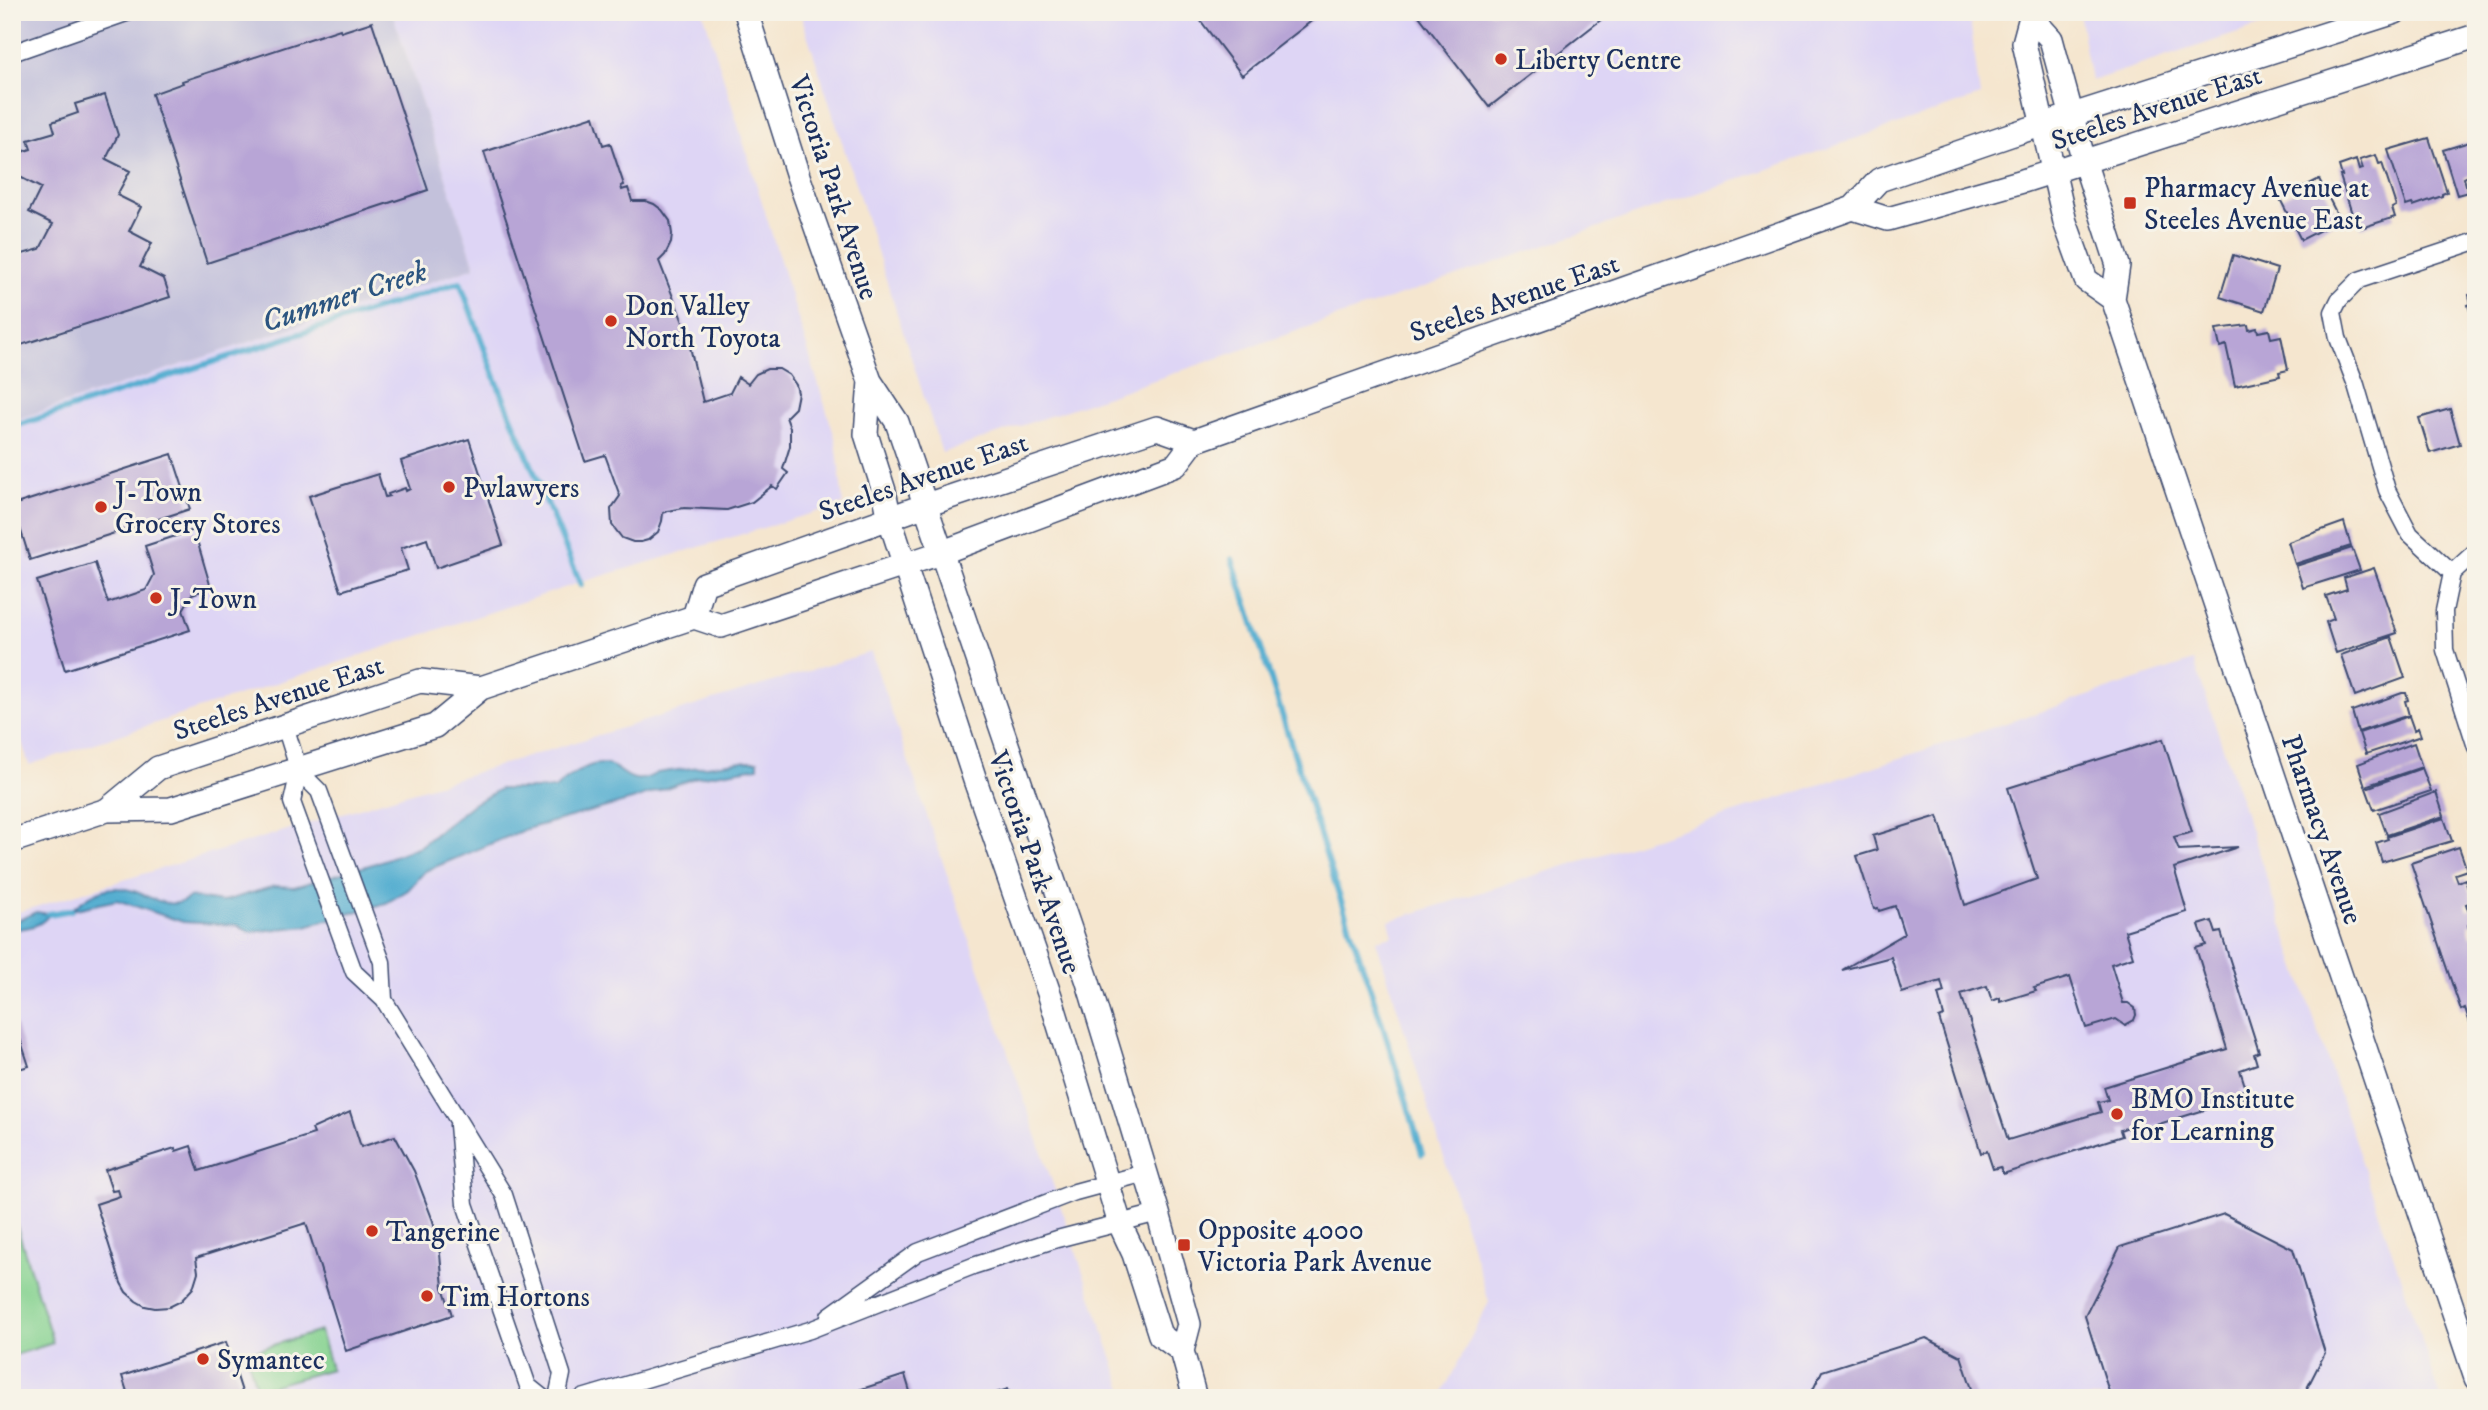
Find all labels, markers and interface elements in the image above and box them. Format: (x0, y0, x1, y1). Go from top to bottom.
place label: Liberty Centre (1515, 43, 1681, 78)
marker: Liberty Centre (1493, 51, 1509, 67)
street label: Steeles Avenue East (2047, 58, 2266, 159)
street label: Victoria Park Avenue (780, 70, 886, 304)
place label: Pharmacy Avenue at Steeles Avenue East (2144, 171, 2369, 238)
marker: Pharmacy Avenue at Steeles Avenue East (2122, 195, 2138, 211)
street label: Steeles Avenue East (1405, 246, 1624, 351)
water label: Cummer Creek (257, 253, 432, 341)
place label: Don Valley North Toyota (625, 289, 781, 356)
marker: Don Valley North Toyota (603, 313, 619, 329)
street label: Steeles Avenue East (814, 425, 1033, 530)
place label: Pwlawyers (463, 471, 579, 506)
place label: J-Town Grocery Stores (112, 475, 281, 542)
marker: Pwlawyers (441, 479, 457, 495)
marker: J-Town Grocery Stores (93, 499, 109, 515)
place label: J-Town (167, 582, 257, 617)
marker: J-Town (148, 590, 164, 606)
street label: Steeles Avenue East (169, 648, 388, 749)
street label: Pharmacy Avenue (2273, 730, 2370, 929)
street label: Victoria Park Avenue (980, 745, 1089, 979)
place label: BMO Institute for Learning (2131, 1082, 2295, 1149)
marker: BMO Institute for Learning (2109, 1106, 2125, 1122)
place label: Opposite 4000 Victoria Park Avenue (1197, 1213, 1432, 1280)
place label: Tangerine (386, 1215, 500, 1250)
marker: Tangerine (364, 1223, 380, 1239)
marker: Opposite 4000 Victoria Park Avenue (1176, 1237, 1192, 1253)
place label: Tim Hortons (441, 1280, 590, 1315)
marker: Tim Hortons (419, 1288, 435, 1304)
place label: Symantec (217, 1343, 325, 1378)
marker: Symantec (195, 1351, 211, 1367)

